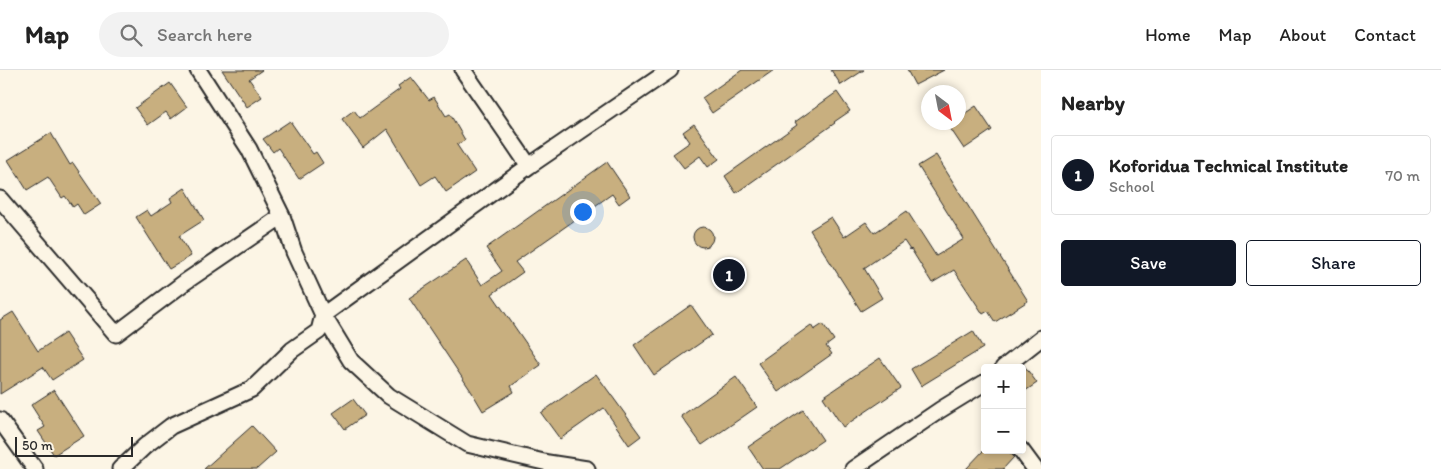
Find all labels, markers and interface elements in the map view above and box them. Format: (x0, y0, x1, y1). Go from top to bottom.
search box (99, 12, 449, 57)
text: Map (25, 20, 69, 49)
icon: search (117, 21, 145, 49)
text: Search here (157, 23, 252, 46)
text: Home (1145, 24, 1191, 46)
text: Map (1219, 24, 1252, 46)
text: About (1280, 24, 1326, 46)
text: Contact (1354, 24, 1416, 46)
north arrow (921, 85, 966, 130)
text: Nearby (1061, 90, 1125, 115)
text: Koforidua Technical Institute (1109, 154, 1348, 177)
text: 1 (1074, 166, 1082, 185)
text: 70 m (1385, 166, 1420, 185)
text: School (1109, 177, 1155, 196)
your location (570, 199, 596, 225)
button: Save (1061, 240, 1236, 286)
button: Share (1246, 240, 1421, 286)
pin: 1 (713, 256, 745, 294)
map controls (981, 364, 1026, 454)
button: + (981, 364, 1026, 409)
button: − (981, 409, 1026, 454)
scale bar (15, 434, 132, 457)
text: 50 m (22, 437, 53, 454)

